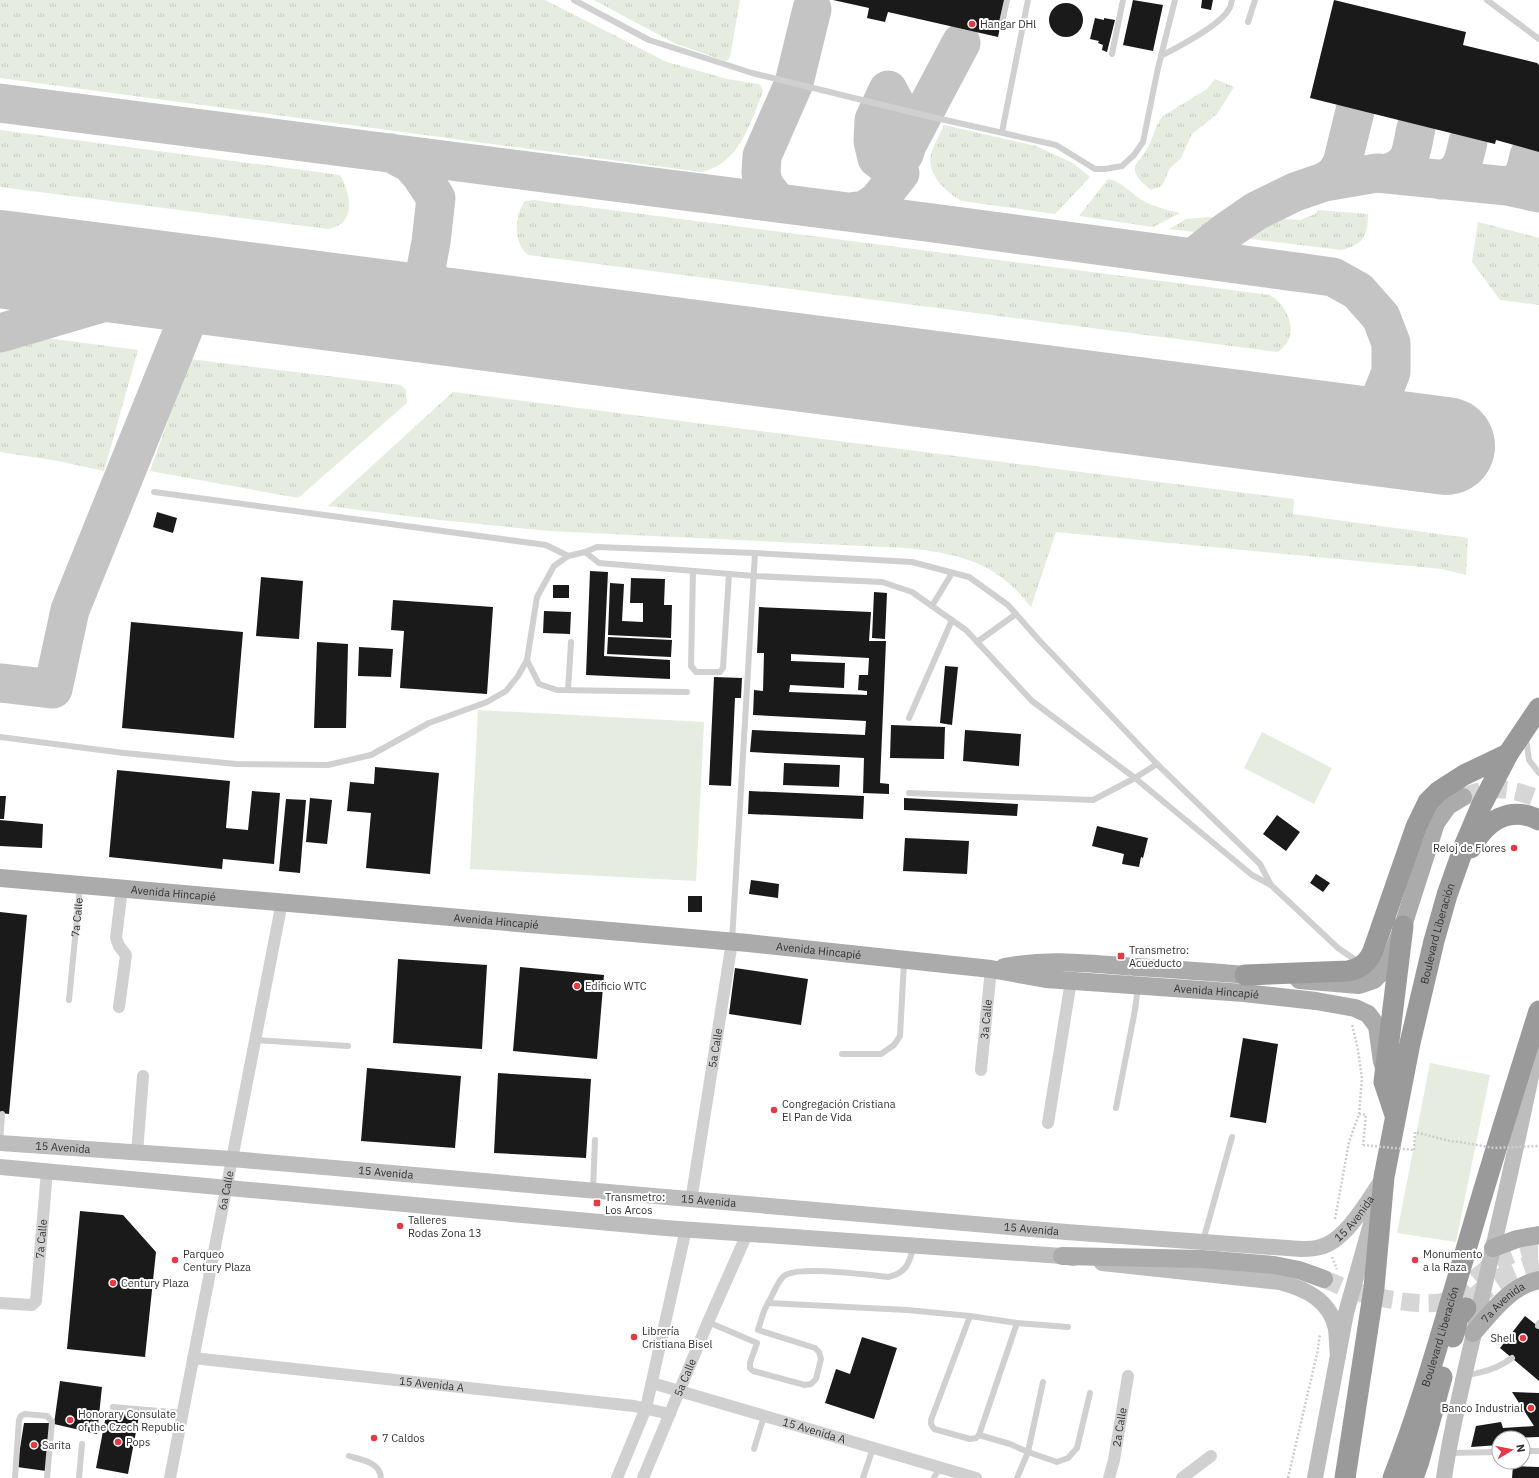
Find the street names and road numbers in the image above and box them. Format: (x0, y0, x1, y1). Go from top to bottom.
street label: Boulevard Liberación (1417, 881, 1458, 985)
street label: Avenida Hincapié (130, 882, 217, 904)
street label: 7a Calle (68, 897, 86, 938)
street label: Avenida Hincapié (453, 910, 539, 932)
street label: Avenida Hincapié (776, 939, 862, 962)
street label: Avenida Hincapié (1173, 981, 1260, 1002)
street label: 3a Calle (977, 999, 995, 1040)
street label: 5a Calle (705, 1027, 725, 1069)
street label: 15 Avenida (35, 1138, 91, 1156)
street label: 15 Avenida (358, 1163, 414, 1182)
street label: 6a Calle (215, 1170, 237, 1211)
street label: 15 Avenida (680, 1191, 737, 1210)
street label: 15 Avenida (1331, 1193, 1377, 1245)
street label: 7a Calle (33, 1219, 50, 1259)
street label: 15 Avenida (1003, 1220, 1060, 1238)
street label: 7a Avenida (1478, 1279, 1527, 1326)
street label: Boulevard Liberación (1418, 1285, 1462, 1389)
street label: 5a Calle (671, 1356, 699, 1398)
street label: 15 Avenida A (399, 1373, 465, 1394)
street label: 2a Calle (1109, 1406, 1130, 1448)
street label: 15 Avenida A (781, 1415, 847, 1446)

